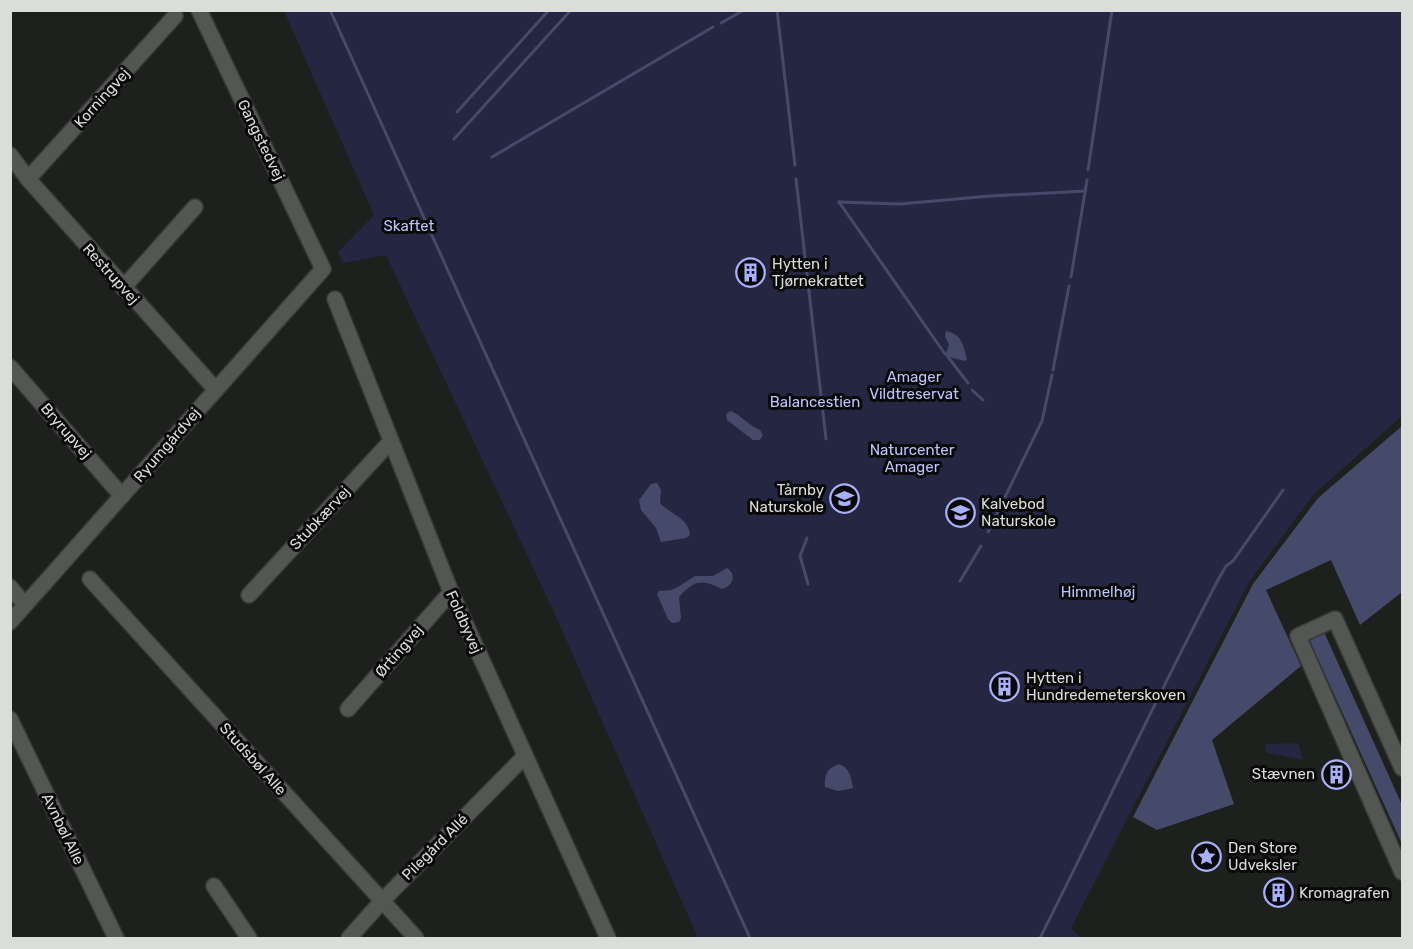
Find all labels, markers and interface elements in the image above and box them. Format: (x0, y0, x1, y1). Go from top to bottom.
street label: Korningvej (71, 65, 133, 131)
street label: Gangstedvej (234, 97, 288, 183)
park label: Skaftet (384, 217, 435, 235)
street label: Restrupvej (79, 240, 143, 308)
place label: Hytten i Tjørnekrattet (772, 255, 864, 290)
building icon: Hytten i Tjørnekrattet (735, 257, 767, 289)
park label: Amager Vildtreservat (869, 368, 959, 403)
park label: Balancestien (770, 393, 860, 411)
street label: Bryrupvej (37, 400, 95, 462)
street label: Ryumgårdvej (130, 404, 204, 486)
park label: Naturcenter Amager (870, 441, 955, 476)
place label: Tårnby Naturskole (749, 481, 824, 516)
street label: Stubkærvej (286, 483, 354, 553)
school or university icon: Tårnby Naturskole (829, 483, 861, 515)
place label: Kalvebod Naturskole (981, 495, 1056, 530)
school or university icon: Kalvebod Naturskole (944, 497, 976, 529)
park label: Himmelhøj (1061, 583, 1135, 601)
street label: Foldbyvej (442, 588, 486, 656)
street label: Ørtingvej (371, 621, 427, 681)
place label: Hytten i Hundredemeterskoven (1026, 669, 1186, 704)
building icon: Hytten i Hundredemeterskoven (989, 671, 1021, 703)
street label: Studsbøl Alle (216, 719, 290, 799)
building icon: Stævnen (1320, 758, 1352, 790)
place label: Stævnen (1252, 765, 1315, 783)
street label: Avnbøl Alle (38, 790, 88, 868)
street label: Pilegård Allé (398, 810, 472, 884)
place label: Den Store Udveksler (1228, 839, 1297, 874)
place icon: Den Store Udveksler (1191, 841, 1223, 873)
building icon: Kromagrafen (1262, 877, 1294, 909)
place label: Kromagrafen (1299, 884, 1390, 902)

